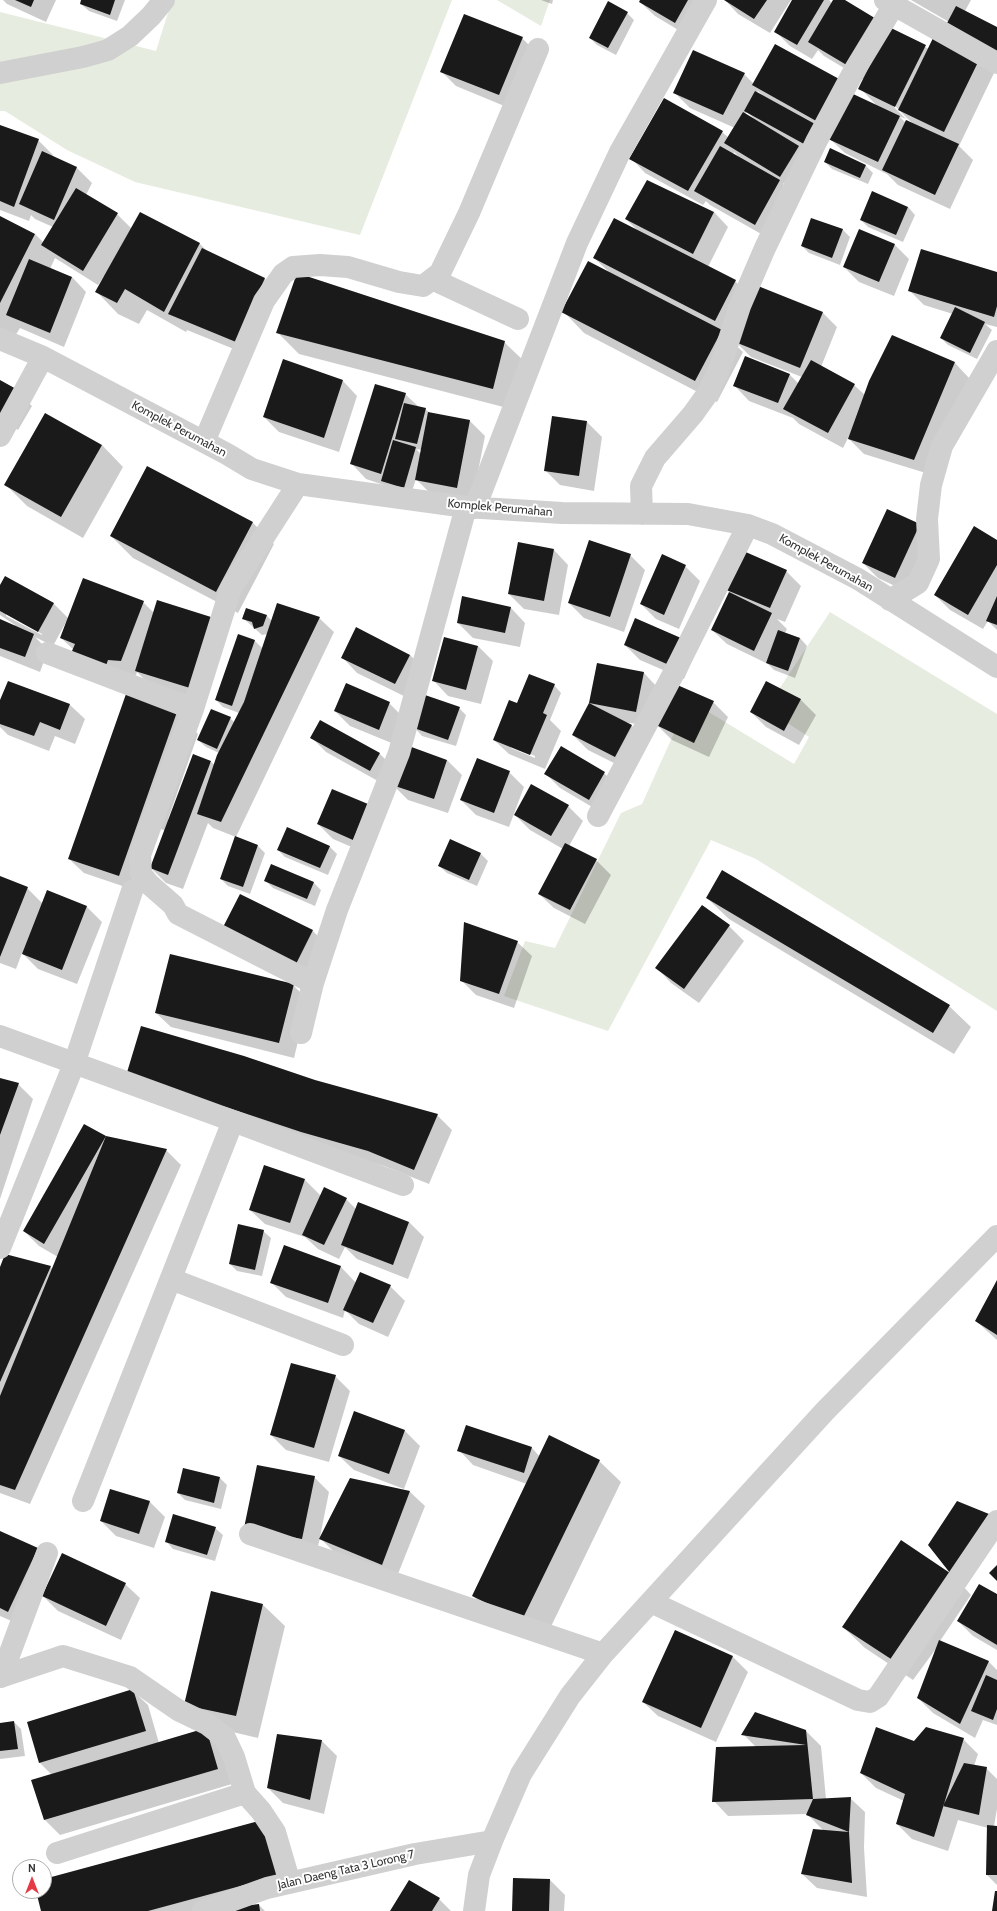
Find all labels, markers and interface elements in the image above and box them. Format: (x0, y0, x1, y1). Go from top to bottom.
street label: Komplek Perumahan (129, 398, 229, 460)
street label: Komplek Perumahan (447, 496, 553, 520)
street label: Komplek Perumahan (776, 531, 876, 595)
street label: Jalan Daeng Tata 3 Lorong 7 (276, 1847, 416, 1893)
north arrow (12, 1859, 52, 1899)
text: N (28, 1861, 36, 1875)

